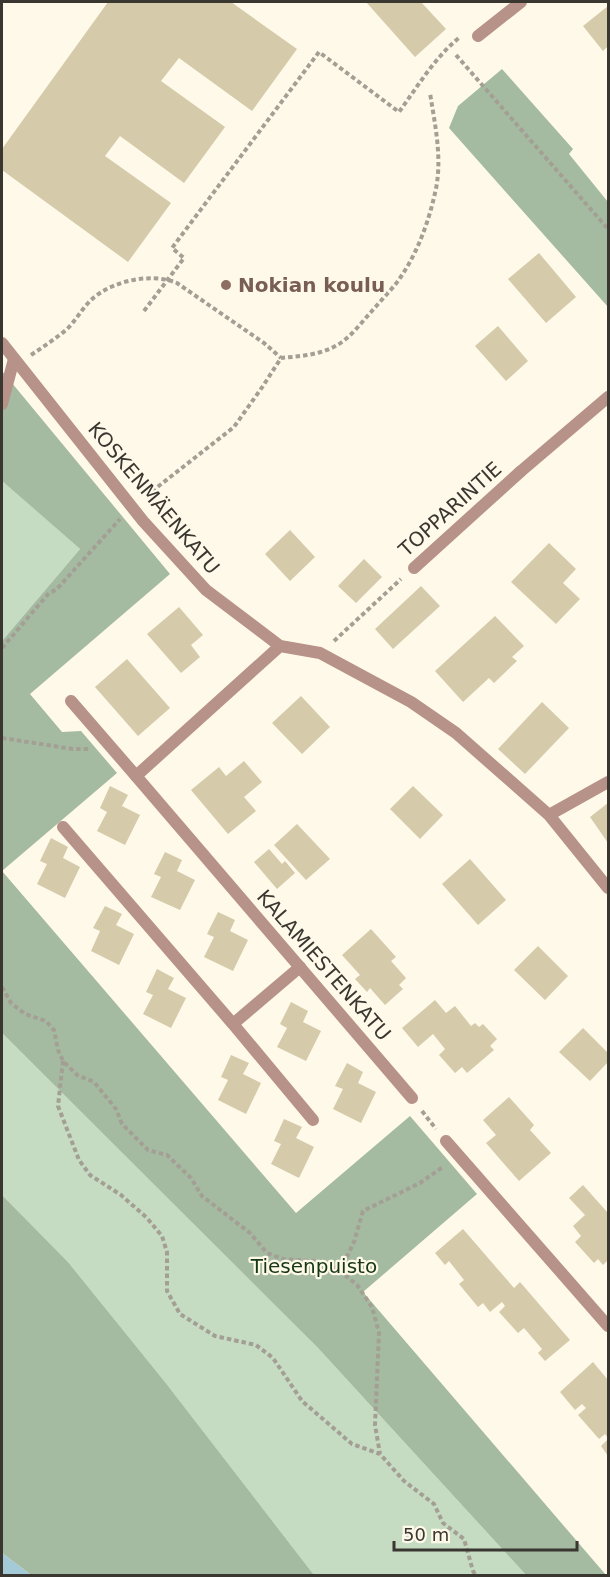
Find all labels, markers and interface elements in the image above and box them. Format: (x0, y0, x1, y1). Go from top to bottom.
place label: Nokian koulu (238, 273, 385, 297)
marker: Nokian koulu (219, 278, 233, 292)
street label: KOSKENMÄENKATU (83, 417, 225, 579)
street label: TOPPARINTIE (393, 457, 506, 562)
street label: KALAMIESTENKATU (252, 885, 396, 1045)
park label: Tiesenpuisto (250, 1254, 377, 1278)
scale bar (394, 1514, 577, 1552)
text: 50 m (403, 1524, 449, 1545)

